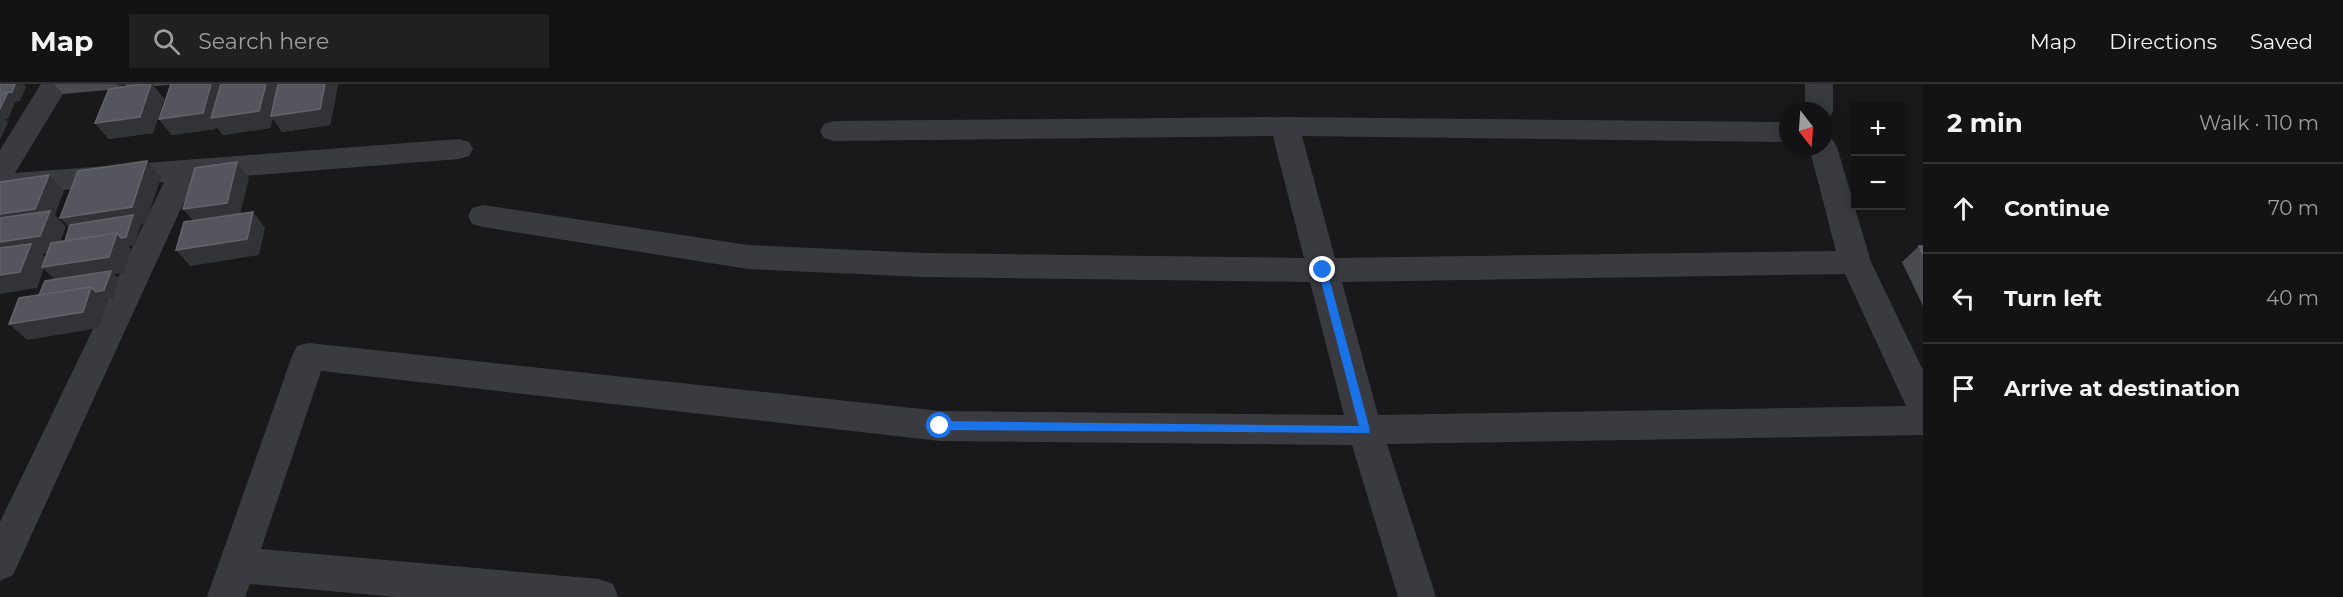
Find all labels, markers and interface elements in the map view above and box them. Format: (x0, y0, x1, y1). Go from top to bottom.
search box (129, 14, 549, 68)
text: Map (30, 24, 93, 58)
icon: search (150, 25, 183, 58)
text: Search here (198, 28, 329, 55)
text: Map (2030, 29, 2076, 54)
text: Directions (2109, 29, 2217, 54)
text: Saved (2250, 29, 2313, 54)
north arrow (1779, 102, 1833, 156)
map controls (1851, 102, 1905, 210)
button: + (1851, 102, 1905, 156)
text: 2 min (1947, 107, 2023, 139)
text: Walk · 110 m (2199, 111, 2319, 135)
button: − (1851, 156, 1905, 210)
icon: ahead (1947, 192, 1980, 225)
text: Continue (2004, 195, 2110, 222)
text: 70 m (2268, 196, 2319, 220)
route end (1309, 256, 1335, 282)
icon: left (1947, 282, 1980, 315)
text: Turn left (2004, 285, 2102, 312)
text: 40 m (2266, 286, 2319, 310)
icon: arrive (1947, 372, 1980, 405)
text: Arrive at destination (2004, 375, 2240, 402)
route start (926, 412, 952, 438)

